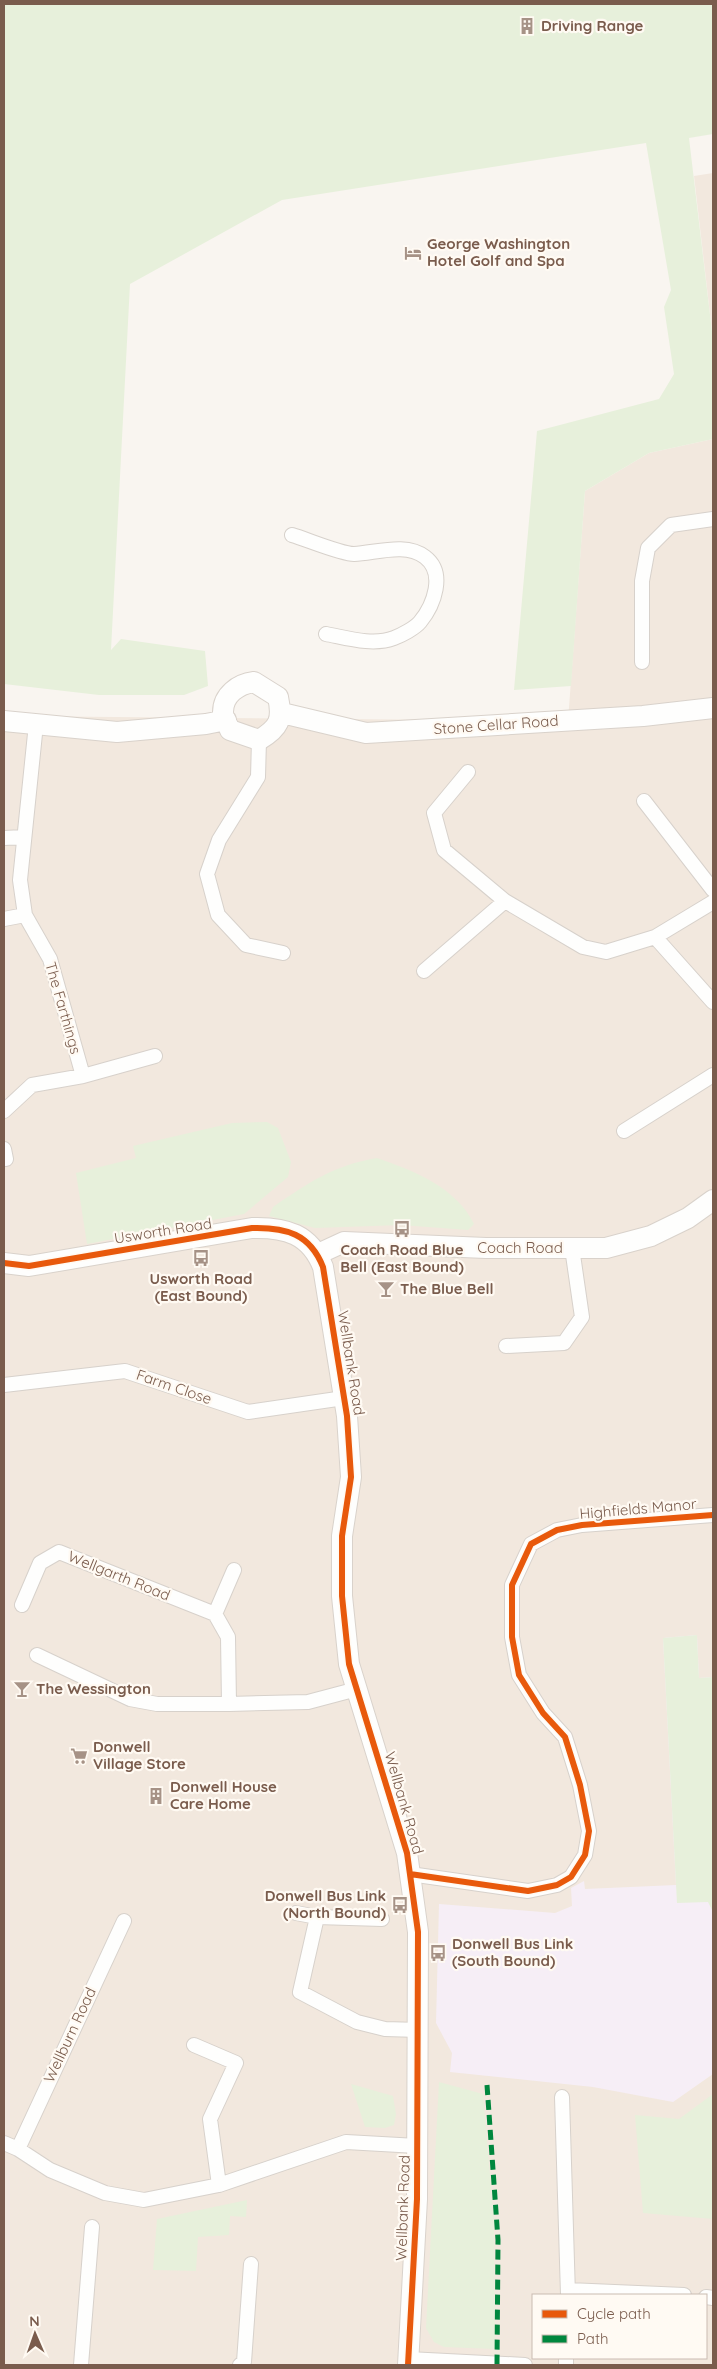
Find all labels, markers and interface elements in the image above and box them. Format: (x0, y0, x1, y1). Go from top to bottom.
building icon: Driving Range (517, 16, 537, 36)
place label: Driving Range (541, 16, 643, 35)
place label: George Washington Hotel Golf and Spa (427, 234, 570, 270)
hotel icon: George Washington Hotel Golf and Spa (403, 243, 423, 263)
street label: Stone Cellar Road (433, 711, 559, 738)
street label: The Farthings (41, 960, 86, 1056)
street label: Usworth Road (113, 1213, 213, 1248)
bus stop icon: Coach Road Blue Bell (East Bound) (392, 1219, 412, 1239)
street label: Coach Road (477, 1238, 563, 1257)
place label: Coach Road Blue Bell (East Bound) (340, 1240, 464, 1276)
bus stop icon: Usworth Road (East Bound) (191, 1248, 211, 1268)
place label: Usworth Road (East Bound) (150, 1269, 252, 1305)
bar icon: The Blue Bell (376, 1279, 396, 1299)
place label: The Blue Bell (400, 1279, 494, 1298)
street label: Wellbank Road (334, 1309, 369, 1417)
street label: Farm Close (134, 1365, 214, 1408)
street label: Highfields Manor (579, 1494, 698, 1523)
street label: Wellgarth Road (65, 1546, 173, 1605)
bar icon: The Wessington (12, 1679, 32, 1699)
place label: The Wessington (36, 1679, 151, 1698)
place label: Donwell Village Store (93, 1737, 186, 1773)
supermarket icon: Donwell Village Store (69, 1746, 89, 1766)
street label: Wellbank Road (381, 1749, 428, 1856)
place label: Donwell House Care Home (170, 1777, 277, 1813)
building icon: Donwell House Care Home (146, 1786, 166, 1806)
place label: Donwell Bus Link (North Bound) (265, 1886, 386, 1922)
bus stop icon: Donwell Bus Link (North Bound) (390, 1895, 410, 1915)
place label: Donwell Bus Link (South Bound) (452, 1934, 573, 1970)
bus stop icon: Donwell Bus Link (South Bound) (428, 1943, 448, 1963)
street label: Wellburn Road (39, 1984, 100, 2085)
street label: Wellbank Road (391, 2155, 414, 2261)
legend (532, 2294, 707, 2359)
text: Cycle path (577, 2304, 651, 2323)
north arrow (10, 2309, 60, 2359)
text: N (29, 2312, 40, 2330)
text: Path (577, 2329, 609, 2348)

